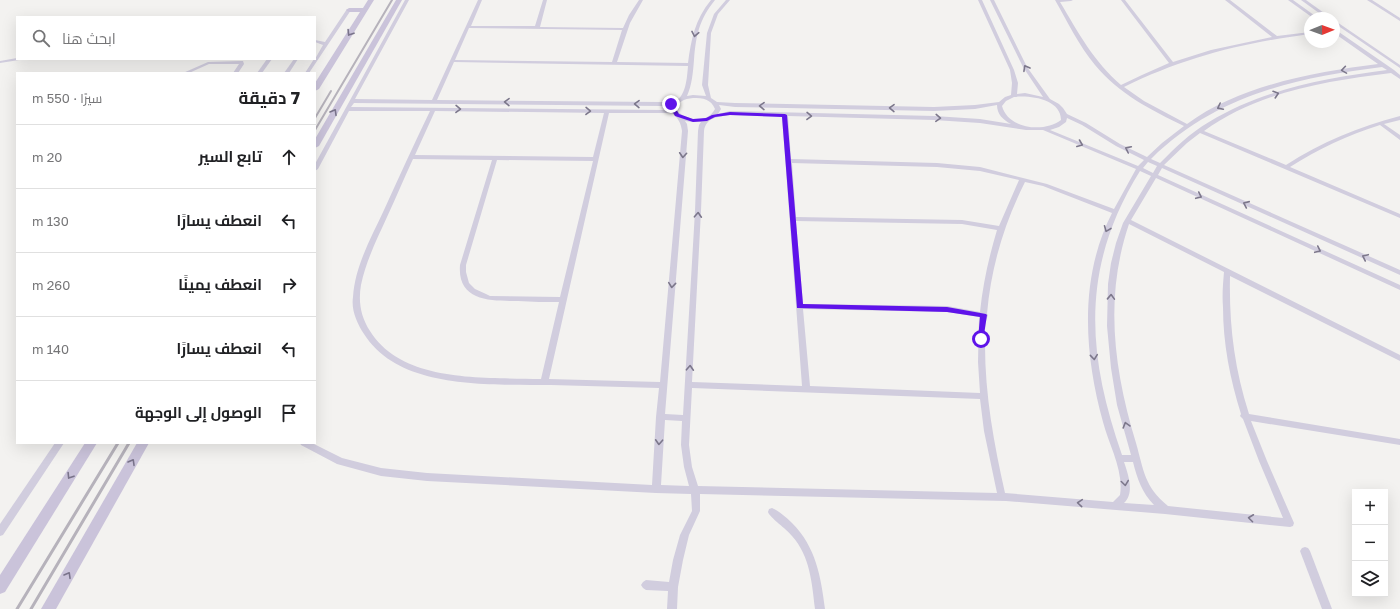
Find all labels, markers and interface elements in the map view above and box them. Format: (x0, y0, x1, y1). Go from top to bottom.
north arrow (1304, 12, 1340, 48)
search box (16, 16, 316, 60)
icon: search (30, 27, 52, 49)
text: ابحث هنا (62, 29, 116, 47)
one-way arrow (347, 29, 355, 36)
one-way arrow (691, 31, 700, 37)
one-way arrow (1024, 65, 1031, 72)
one-way arrow (1341, 65, 1347, 74)
text: 7 دقيقة (238, 87, 300, 108)
text: سيرًا · 550 m (32, 90, 102, 106)
one-way arrow (1272, 90, 1279, 99)
route end (662, 95, 680, 113)
one-way arrow (504, 98, 510, 106)
one-way arrow (634, 100, 640, 108)
one-way arrow (759, 102, 765, 110)
one-way arrow (1217, 102, 1224, 110)
one-way arrow (889, 104, 895, 113)
one-way arrow (455, 105, 461, 114)
one-way arrow (585, 107, 591, 115)
one-way arrow (330, 109, 337, 116)
one-way arrow (806, 111, 812, 120)
one-way arrow (935, 114, 941, 122)
one-way arrow (1077, 139, 1084, 147)
icon: ahead (278, 146, 300, 168)
one-way arrow (1124, 146, 1132, 154)
text: تابع السير (199, 147, 262, 165)
text: 20 m (32, 149, 62, 165)
one-way arrow (679, 152, 688, 158)
one-way arrow (1195, 191, 1203, 199)
one-way arrow (1243, 200, 1250, 208)
icon: left (278, 210, 300, 232)
text: انعطف يسارًا (176, 211, 262, 229)
one-way arrow (694, 212, 702, 218)
text: 130 m (32, 213, 69, 229)
one-way arrow (1104, 225, 1112, 232)
one-way arrow (1313, 245, 1321, 253)
one-way arrow (1361, 254, 1369, 262)
icon: right (278, 274, 300, 296)
text: انعطف يمينًا (178, 275, 262, 293)
text: 260 m (32, 277, 70, 293)
one-way arrow (668, 282, 677, 288)
one-way arrow (1107, 294, 1115, 300)
route start (972, 330, 990, 348)
icon: left (278, 338, 300, 360)
text: انعطف يسارًا (176, 339, 262, 357)
text: 140 m (32, 341, 69, 357)
one-way arrow (1090, 354, 1099, 360)
one-way arrow (685, 365, 694, 371)
icon: arrive (278, 402, 300, 424)
text: الوصول إلى الوجهة (135, 403, 262, 421)
one-way arrow (1123, 422, 1131, 428)
one-way arrow (654, 439, 663, 445)
one-way arrow (128, 459, 135, 467)
one-way arrow (68, 472, 75, 479)
one-way arrow (1120, 480, 1129, 486)
map controls (1352, 489, 1388, 597)
button: + (1352, 489, 1388, 525)
one-way arrow (1077, 498, 1083, 507)
one-way arrow (1248, 514, 1254, 523)
button: − (1352, 525, 1388, 561)
button: layers (1352, 561, 1388, 597)
one-way arrow (63, 572, 70, 579)

